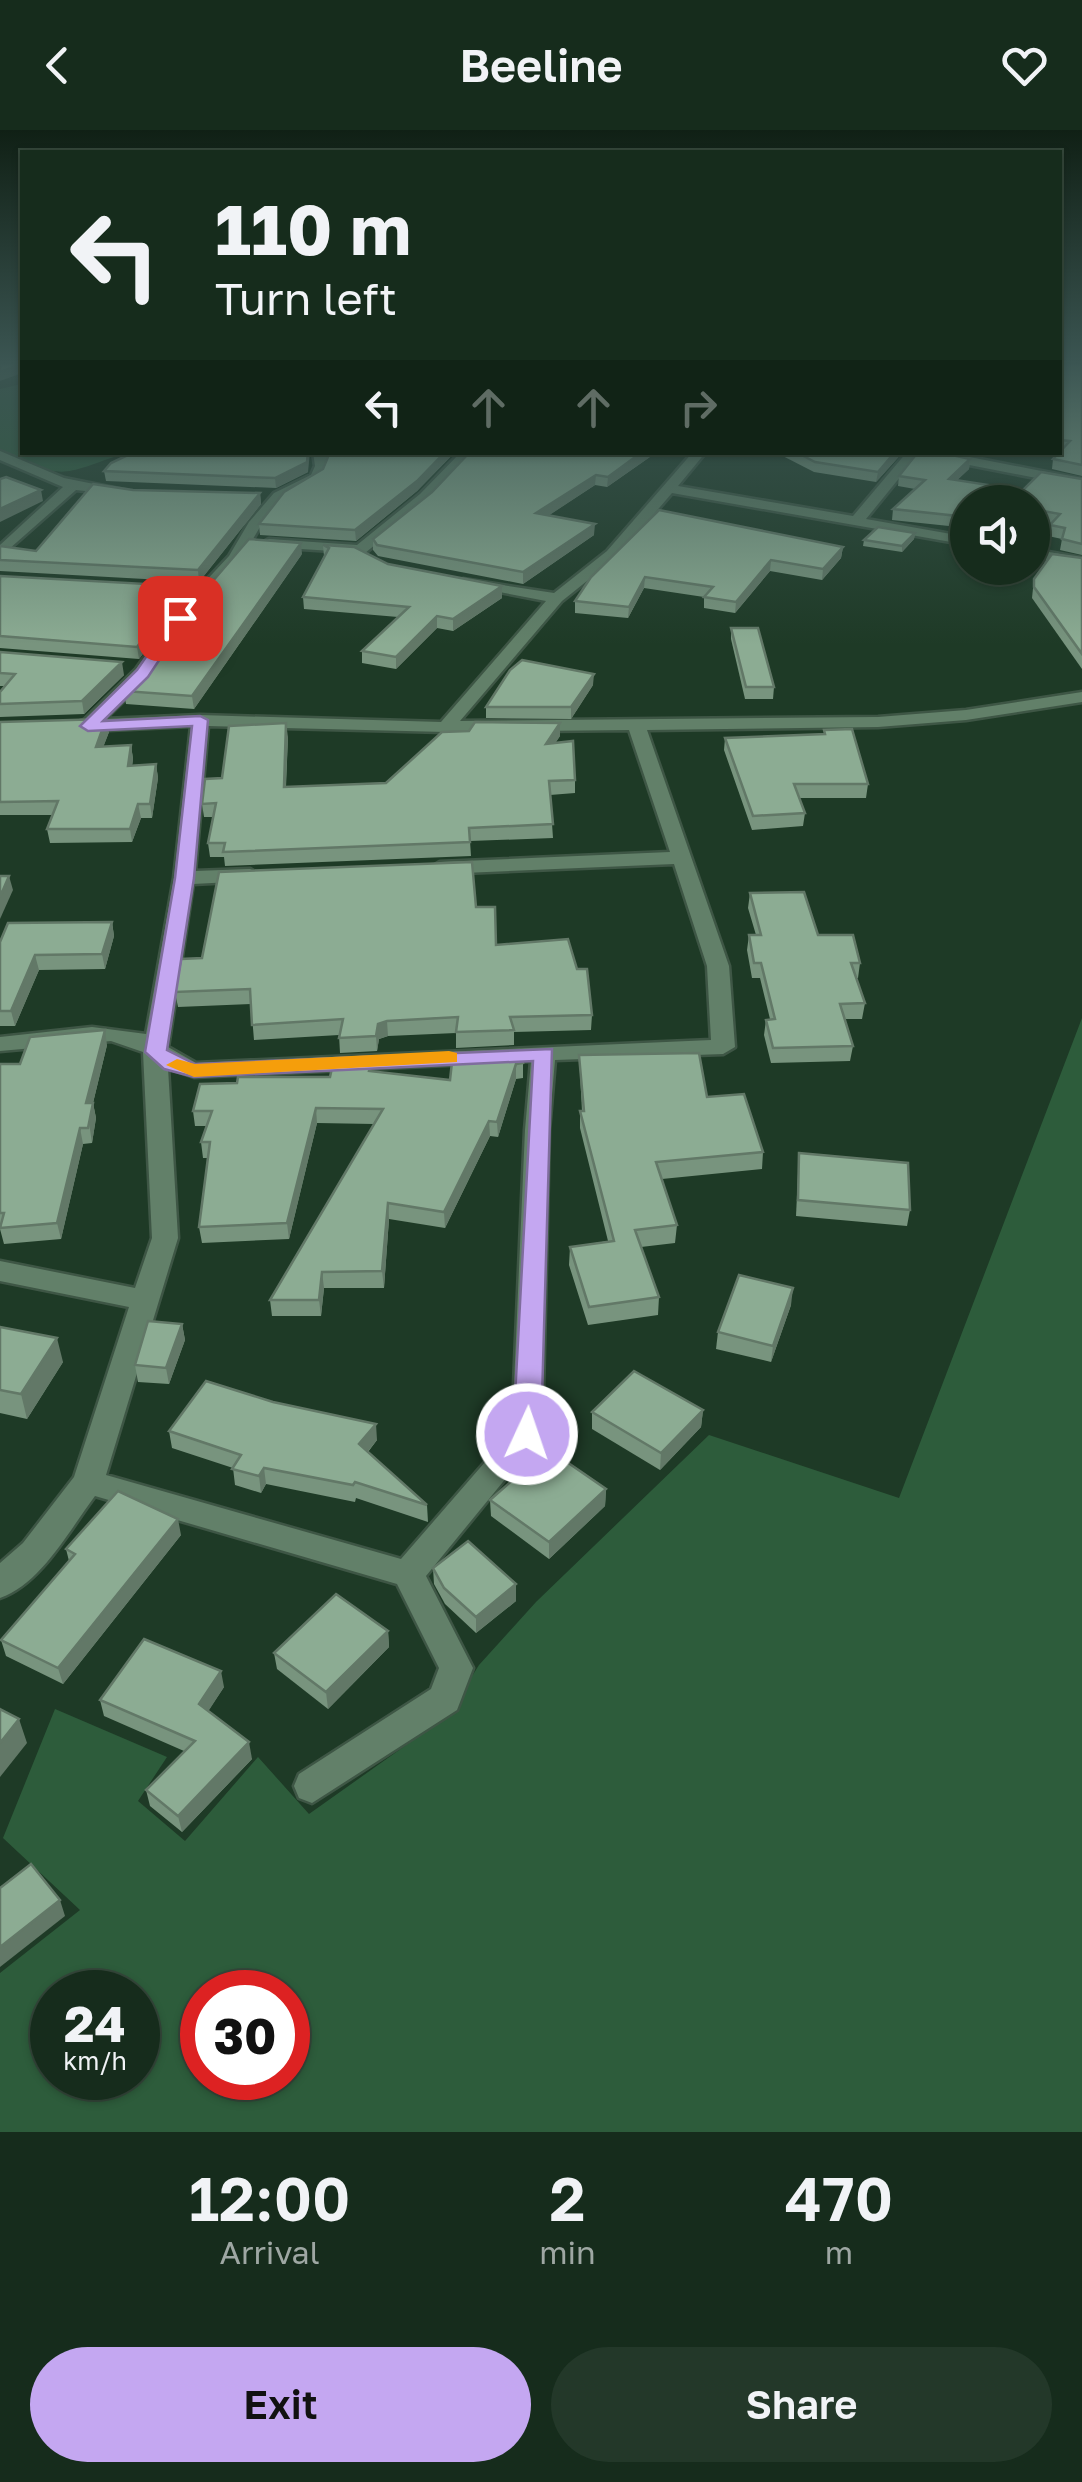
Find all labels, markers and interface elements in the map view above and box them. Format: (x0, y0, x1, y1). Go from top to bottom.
icon: back (30, 38, 85, 93)
text: Beeline (459, 38, 623, 92)
icon: heart (997, 38, 1052, 93)
text: 110 m (215, 186, 411, 270)
icon: left (50, 190, 180, 320)
text: Turn left (215, 271, 397, 325)
icon: left (356, 380, 411, 435)
icon: ahead (461, 380, 516, 435)
icon: ahead (566, 380, 621, 435)
icon: right (671, 380, 726, 435)
map controls (950, 485, 1050, 585)
button: sound (950, 485, 1050, 585)
pin (138, 576, 223, 661)
icon: arrive (153, 591, 208, 646)
position arrow (475, 1382, 579, 1486)
speed limit sign: 30 (180, 1970, 310, 2100)
text: 24 (64, 1993, 126, 2053)
text: km/h (63, 2045, 127, 2076)
text: 12:00 (189, 2162, 350, 2234)
text: 2 (550, 2162, 585, 2234)
text: 470 (785, 2162, 893, 2234)
text: Arrival (219, 2233, 320, 2271)
text: min (539, 2233, 596, 2271)
text: m (825, 2233, 853, 2271)
button: Exit (30, 2347, 531, 2462)
button: Share (551, 2347, 1052, 2462)

